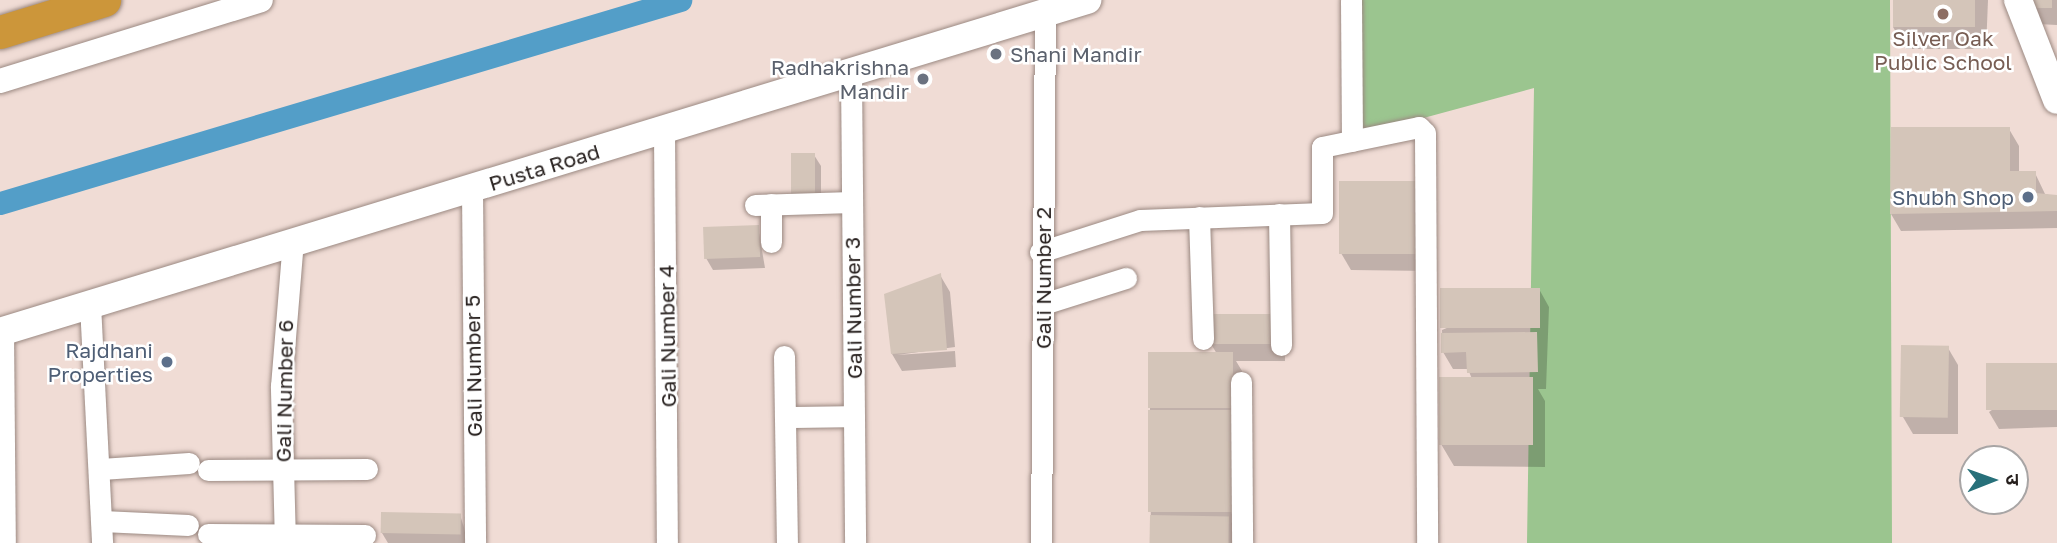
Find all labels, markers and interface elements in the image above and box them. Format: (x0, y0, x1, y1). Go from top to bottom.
marker: Silver Oak Public School (1935, 6, 1951, 22)
place label: Silver Oak Public School (1874, 25, 2012, 75)
place label: Shani Mandir (1010, 41, 1142, 67)
marker: Shani Mandir (988, 46, 1004, 62)
place label: Radhakrishna Mandir (771, 54, 909, 104)
marker: Radhakrishna Mandir (915, 71, 931, 87)
street label: Pusta Road (486, 138, 602, 196)
place label: Shubh Shop (1892, 184, 2014, 210)
marker: Shubh Shop (2020, 189, 2036, 205)
street label: Gali Number 2 (1030, 207, 1056, 349)
street label: Gali Number 3 (839, 237, 867, 379)
street label: Gali Number 4 (653, 264, 681, 408)
street label: Gali Number 5 (459, 295, 487, 437)
street label: Gali Number 6 (270, 319, 298, 463)
place label: Rajdhani Properties (48, 337, 153, 387)
marker: Rajdhani Properties (159, 354, 175, 370)
north arrow (1959, 445, 2029, 515)
text: उ (2002, 474, 2025, 485)

